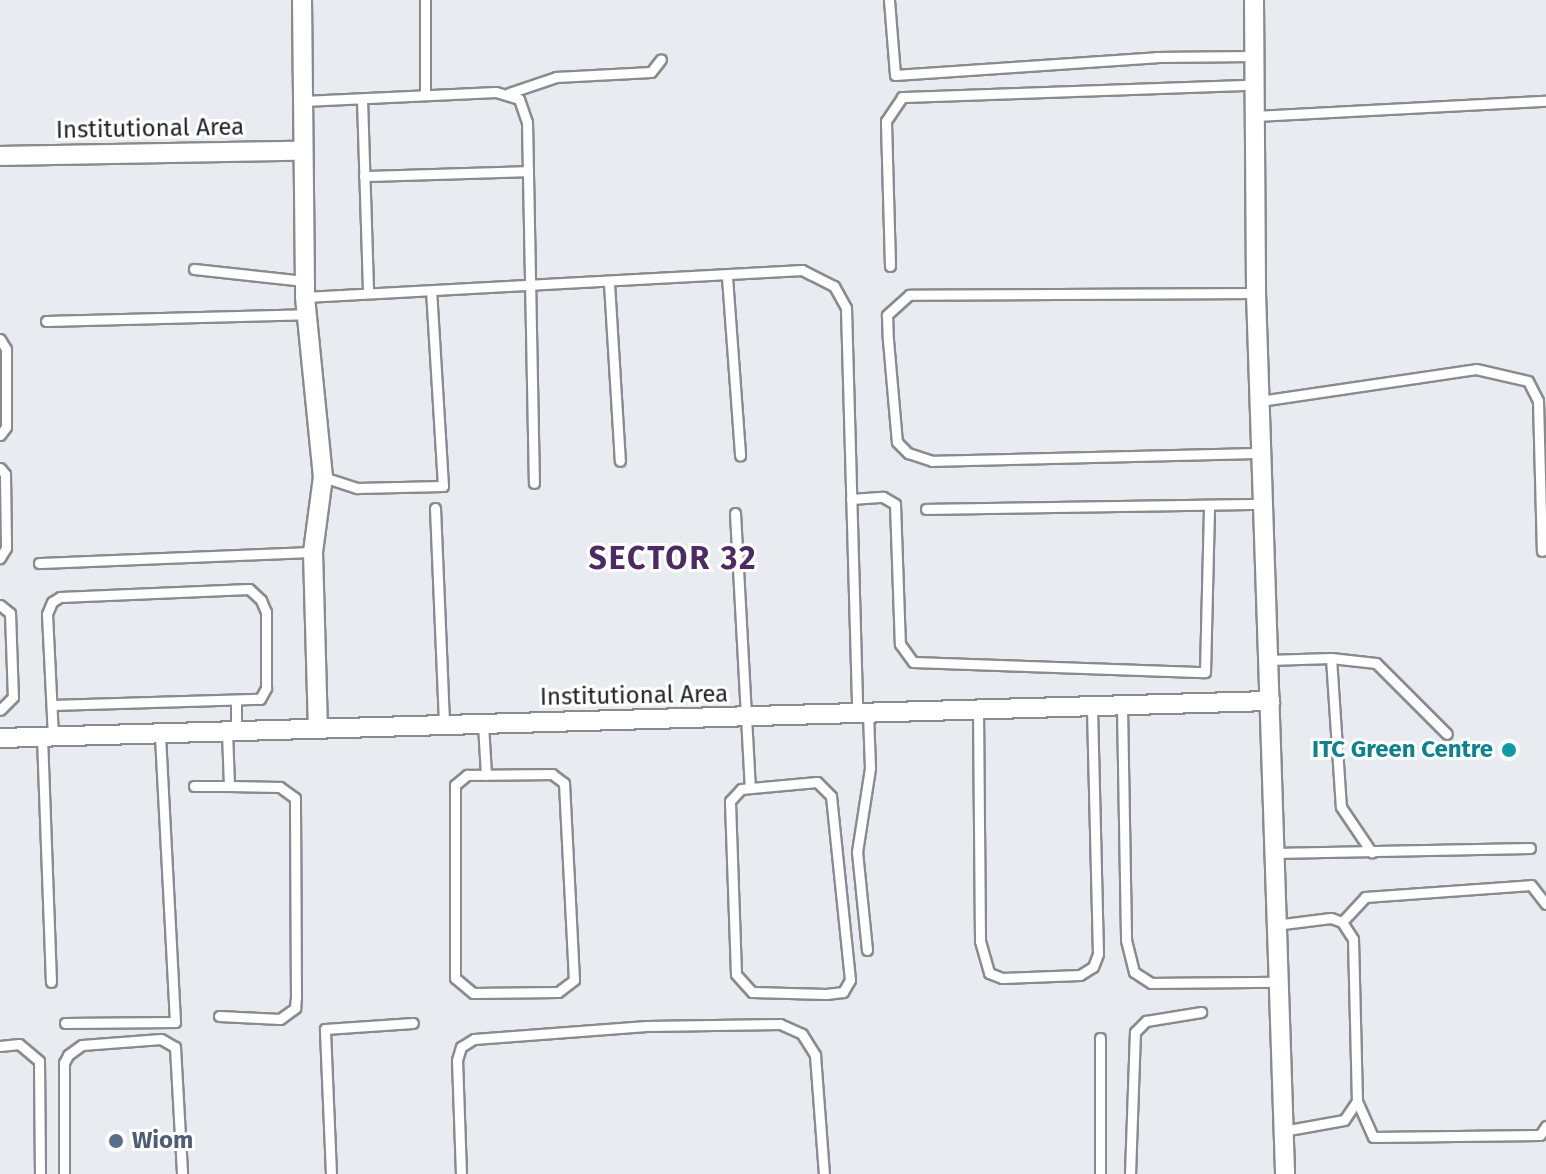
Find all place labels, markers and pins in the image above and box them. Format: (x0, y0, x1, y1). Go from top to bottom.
place label: ITC Green Centre (1312, 736, 1493, 764)
marker: ITC Green Centre (1500, 741, 1518, 759)
place label: Wiom (132, 1127, 193, 1155)
marker: Wiom (107, 1132, 125, 1150)

